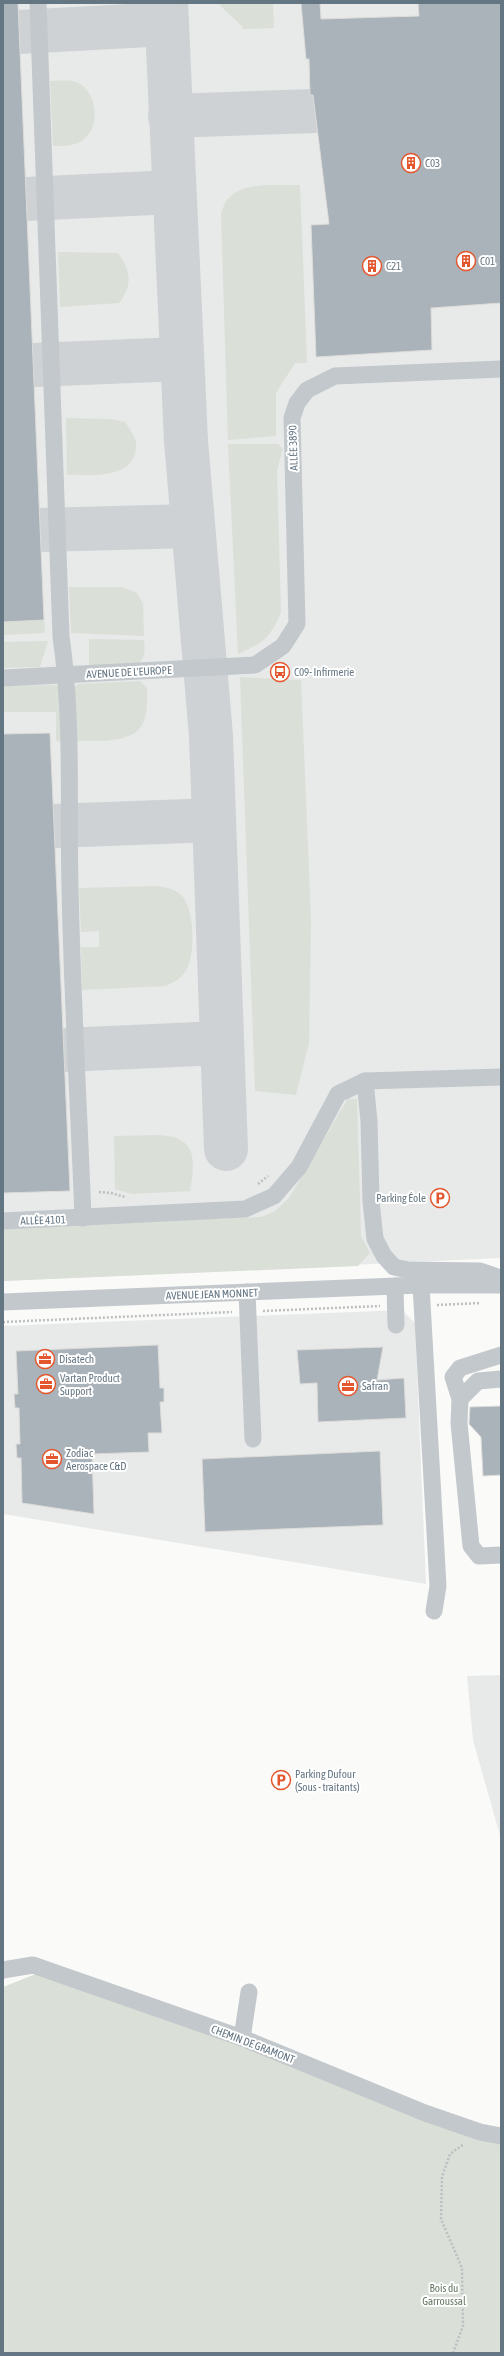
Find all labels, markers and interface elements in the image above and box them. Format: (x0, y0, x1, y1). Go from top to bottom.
building icon: C03 (400, 152, 422, 174)
place label: C03 (425, 157, 440, 169)
building icon: C01 (455, 250, 477, 272)
building icon: C21 (361, 255, 383, 277)
place label: C01 (480, 255, 495, 267)
place label: C21 (386, 260, 401, 272)
street label: ALLÉE 3890 (286, 425, 300, 471)
bus stop icon: C09- Infirmerie (269, 661, 291, 683)
street label: AVENUE DE L'EUROPE (86, 664, 172, 680)
place label: C09- Infirmerie (294, 666, 354, 678)
parking icon: Parking Éole (429, 1187, 451, 1209)
place label: Parking Éole (376, 1192, 426, 1204)
street label: ALLÉE 4101 (20, 1213, 66, 1227)
street label: AVENUE JEAN MONNET (166, 1286, 258, 1302)
office icon: Disatech (34, 1348, 56, 1370)
place label: Disatech (59, 1353, 94, 1365)
place label: Vartan Product Support (60, 1372, 120, 1397)
office icon: Vartan Product Support (35, 1373, 57, 1395)
office icon: Safran (337, 1375, 359, 1397)
place label: Safran (362, 1380, 388, 1392)
place label: Zodiac Aerospace C&D (66, 1447, 126, 1472)
office icon: Zodiac Aerospace C&D (41, 1448, 63, 1470)
place label: Parking Dufour (Sous - traitants) (295, 1768, 360, 1793)
parking icon: Parking Dufour (Sous - traitants) (270, 1769, 292, 1791)
street label: CHEMIN DE GRAMONT (210, 2023, 297, 2065)
park label: Bois du Garroussal (422, 2282, 466, 2307)

